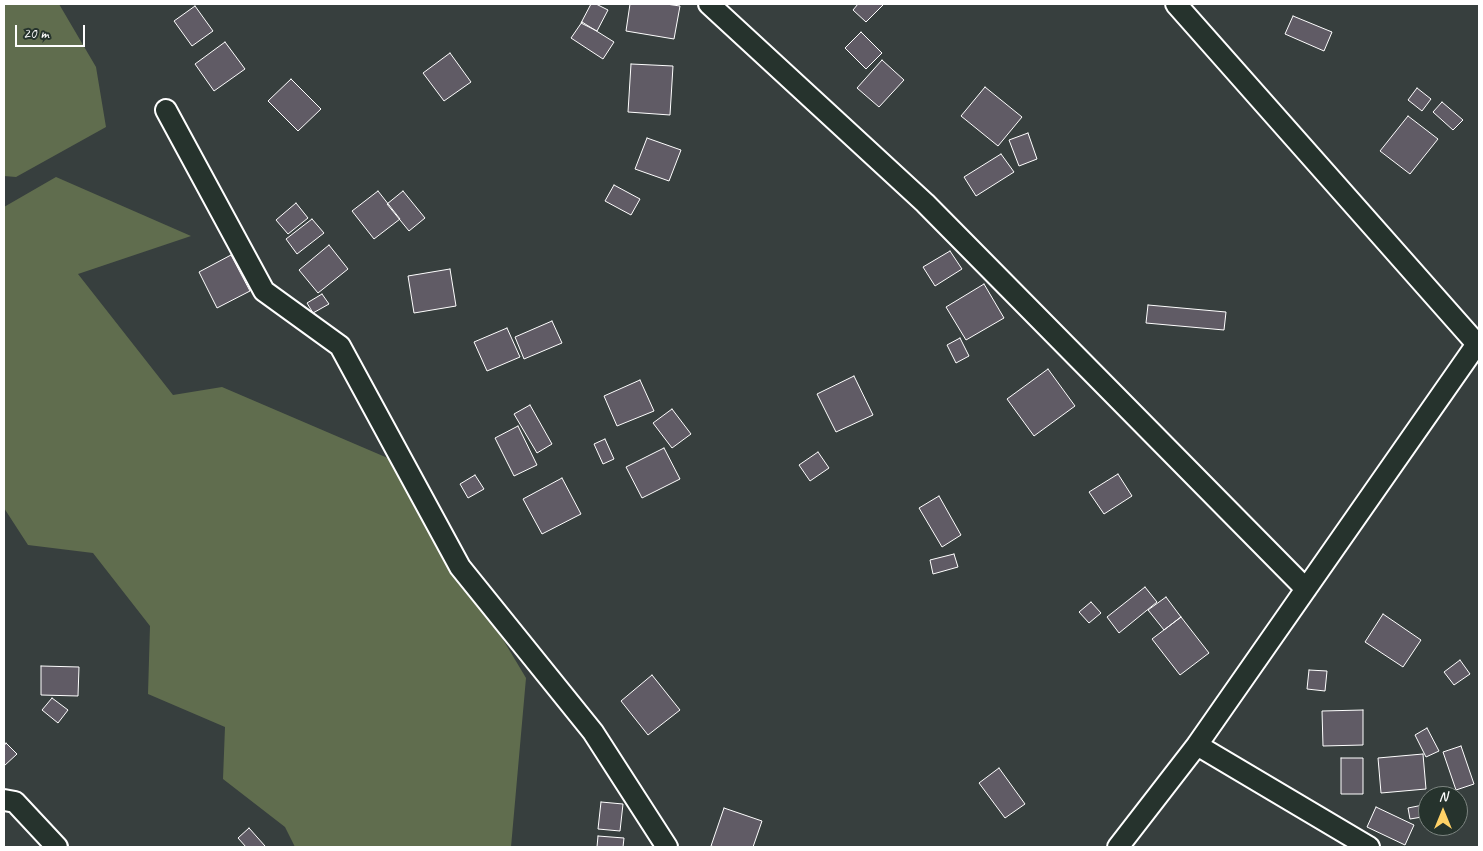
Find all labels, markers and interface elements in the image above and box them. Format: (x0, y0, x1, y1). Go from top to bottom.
scale bar (18, 15, 88, 47)
text: 20 m (23, 24, 49, 43)
north arrow (1418, 786, 1468, 836)
text: N (1439, 788, 1447, 805)

